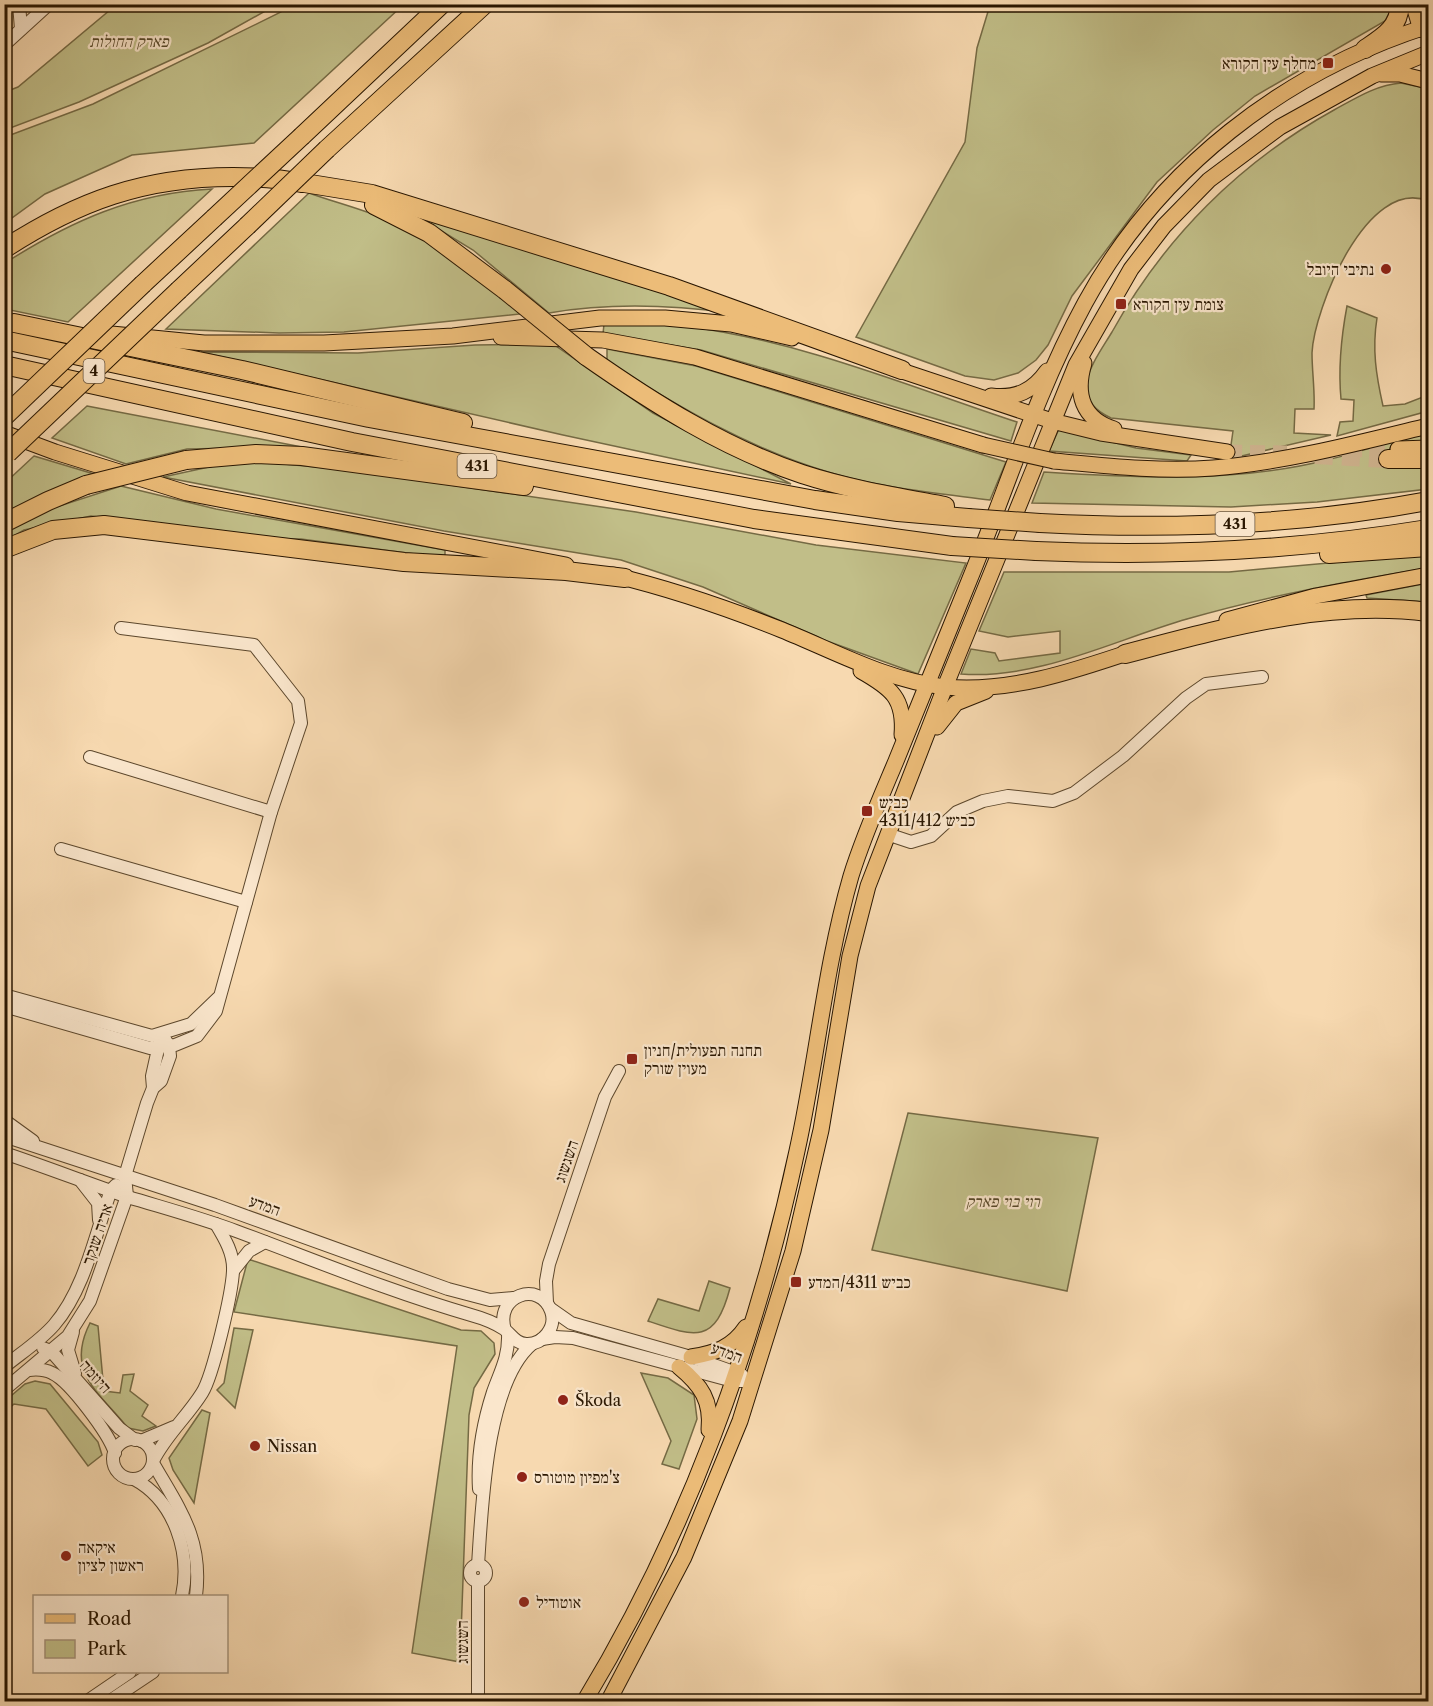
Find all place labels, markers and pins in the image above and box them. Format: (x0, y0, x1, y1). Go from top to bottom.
place label: מחלף עין הקורא (1222, 53, 1316, 73)
marker: מחלף עין הקורא (1321, 56, 1335, 70)
place label: נתיבי היובל (1307, 259, 1374, 279)
marker: נתיבי היובל (1379, 262, 1393, 276)
place label: צומת עין הקורא (1133, 294, 1224, 314)
marker: צומת עין הקורא (1114, 297, 1128, 311)
place label: כביש 4311/כביש 412 (879, 792, 975, 830)
marker: כביש 4311/כביש 412 (860, 804, 874, 818)
place label: תחנה תפעולית/חניון מעוין שורק (644, 1040, 762, 1078)
marker: תחנה תפעולית/חניון מעוין שורק (625, 1052, 639, 1066)
place label: כביש 4311/המדע (808, 1272, 911, 1292)
marker: כביש 4311/המדע (789, 1275, 803, 1289)
place label: Škoda (575, 1389, 622, 1410)
marker: Škoda (556, 1393, 570, 1407)
place label: Nissan (267, 1436, 317, 1456)
marker: Nissan (248, 1439, 262, 1453)
place label: צ'מפיון מוטורס (534, 1467, 620, 1487)
marker: צ'מפיון מוטורס (515, 1470, 529, 1484)
place label: איקאה ראשון לציון (78, 1537, 144, 1575)
marker: איקאה ראשון לציון (59, 1549, 73, 1563)
place label: אוטודיל (536, 1592, 581, 1612)
marker: אוטודיל (517, 1595, 531, 1609)

